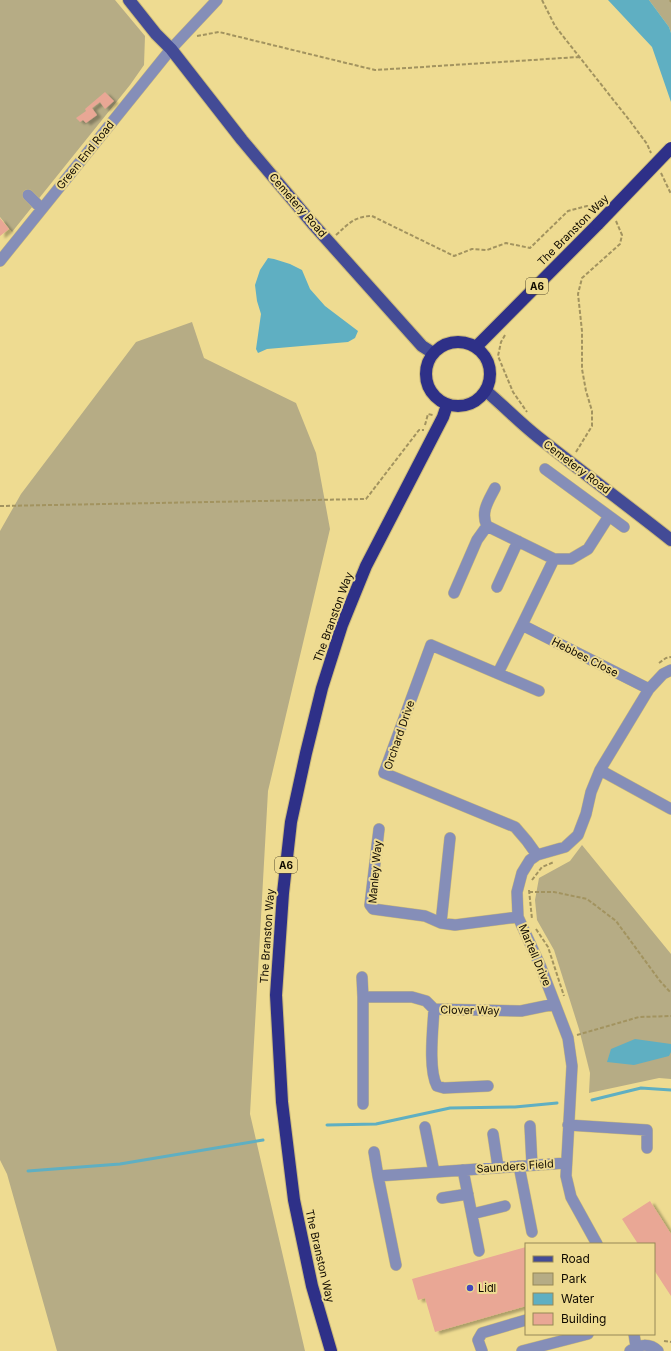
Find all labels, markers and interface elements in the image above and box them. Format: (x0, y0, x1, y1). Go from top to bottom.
street label: Green End Road (53, 118, 117, 192)
street label: Cemetery Road (266, 170, 330, 240)
street label: The Branston Way (534, 191, 612, 269)
road number: A6 (526, 278, 548, 294)
street label: Cemetery Road (541, 437, 613, 497)
street label: The Branston Way (310, 570, 356, 664)
street label: Hebbes Close (549, 634, 621, 680)
street label: Orchard Drive (381, 698, 417, 772)
street label: Manley Way (365, 840, 385, 904)
road number: A6 (275, 857, 297, 873)
street label: The Branston Way (257, 888, 277, 984)
street label: Martell Drive (516, 922, 554, 988)
street label: Clover Way (440, 1002, 500, 1018)
street label: Saunders Field (476, 1156, 554, 1176)
street label: The Branston Way (302, 1208, 338, 1304)
legend (525, 1243, 655, 1335)
text: Road (561, 1251, 590, 1266)
text: Park (561, 1271, 587, 1286)
place label: Lidl (478, 1281, 496, 1295)
marker: Lidl (465, 1283, 475, 1293)
text: Water (561, 1291, 595, 1306)
text: Building (561, 1311, 606, 1326)

